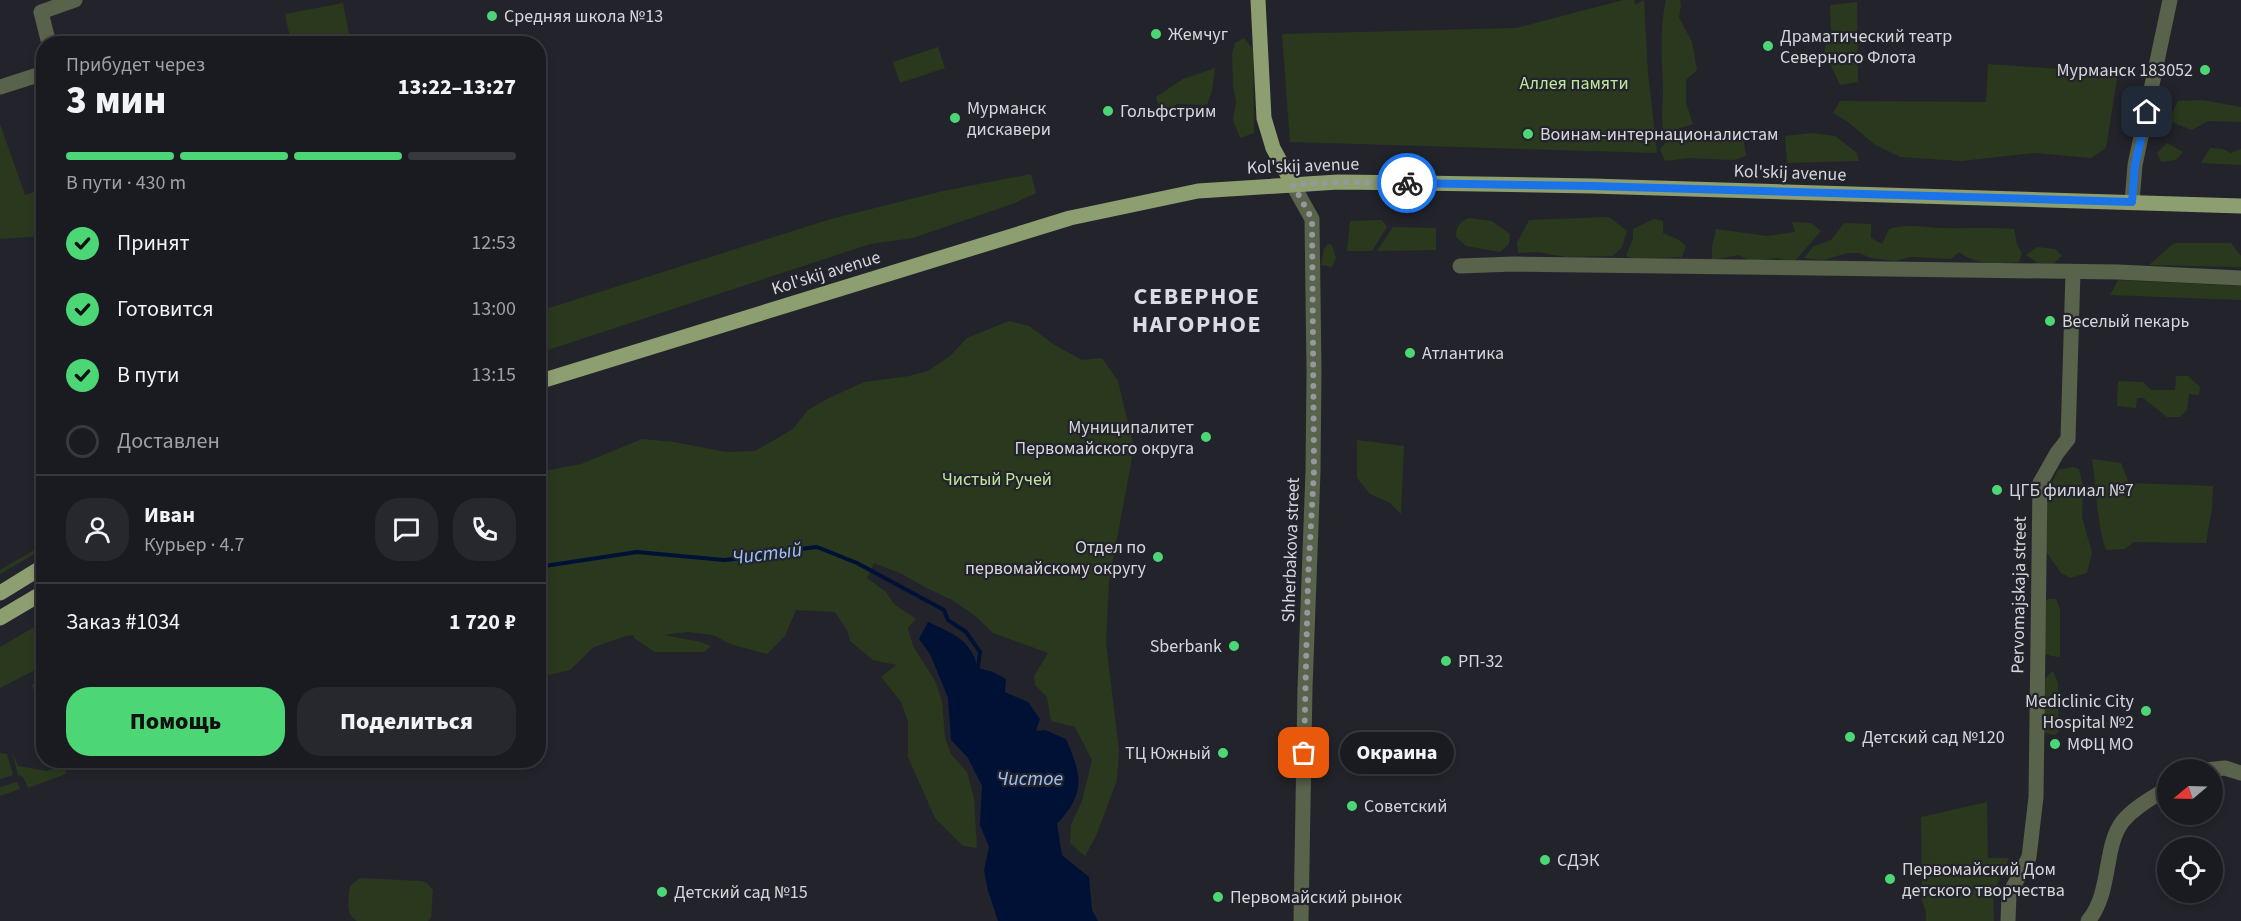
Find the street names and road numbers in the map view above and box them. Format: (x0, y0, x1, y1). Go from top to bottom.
street label: Kol'skij avenue (1246, 152, 1360, 180)
street label: Kol'skij avenue (1733, 159, 1847, 187)
street label: Kol'skij avenue (769, 245, 884, 301)
street label: Shherbakova street (1276, 477, 1306, 623)
street label: Pervomajskaja street (2005, 516, 2033, 674)

